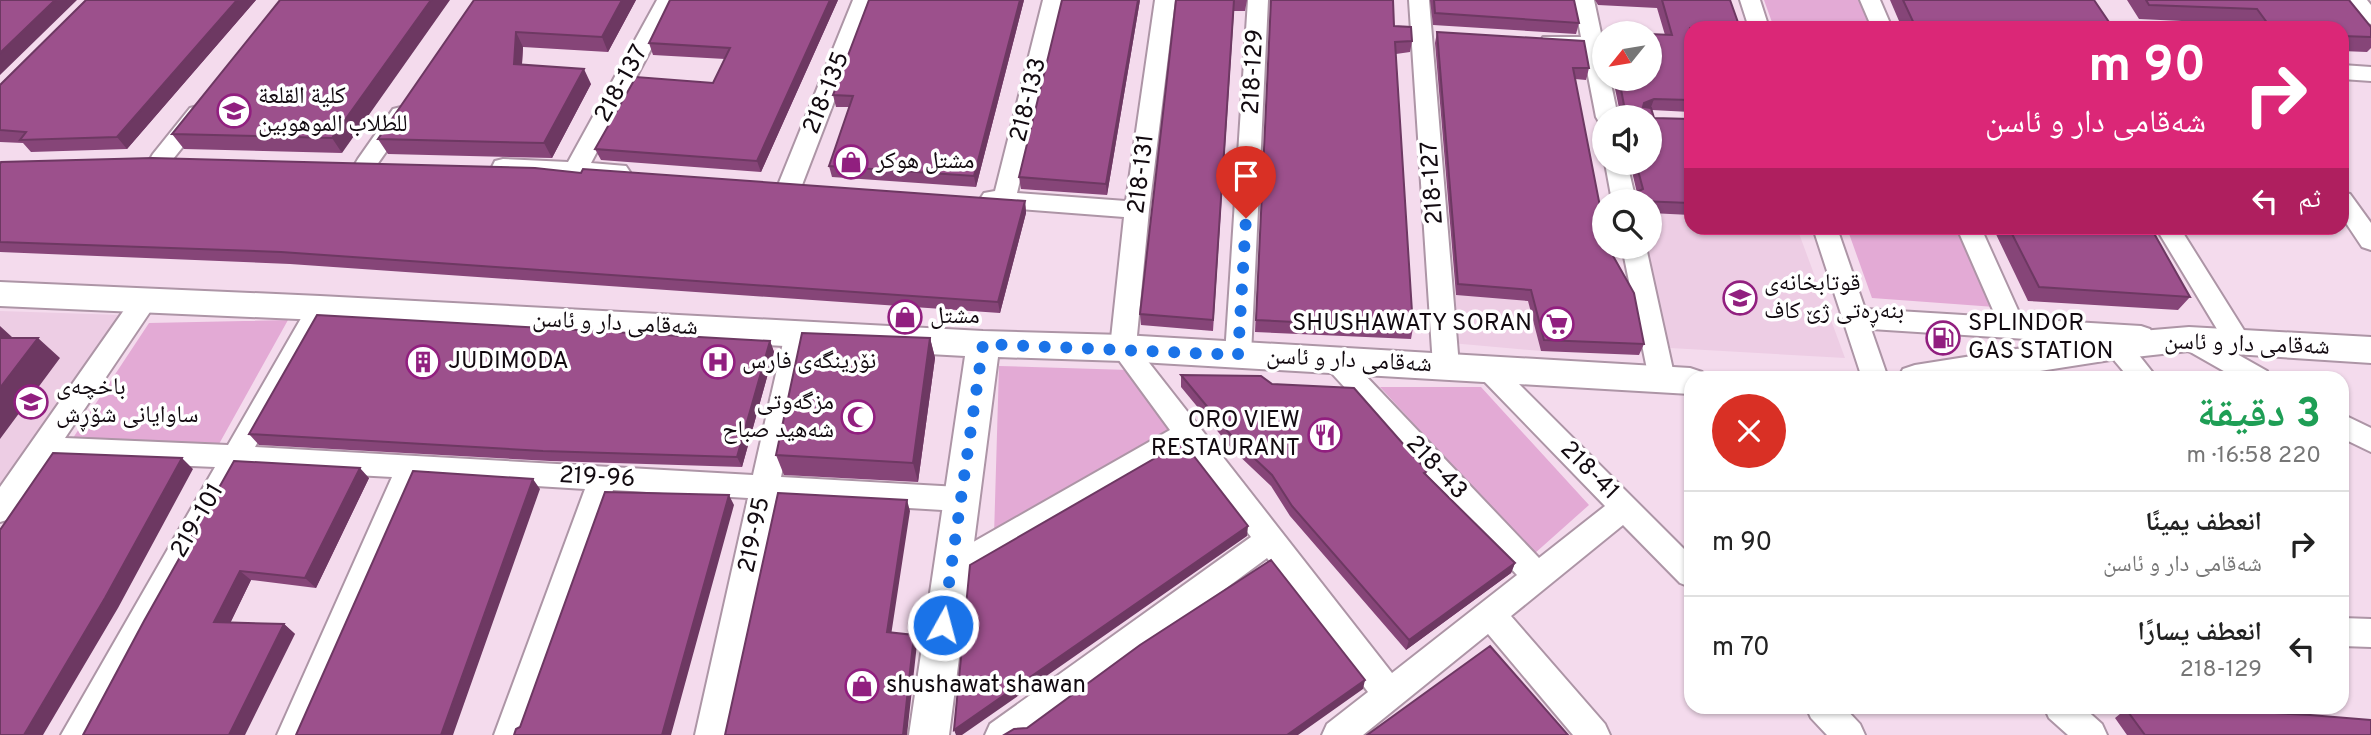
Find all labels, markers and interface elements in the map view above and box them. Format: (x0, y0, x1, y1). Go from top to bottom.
north arrow (1592, 21, 1662, 91)
map controls (1592, 21, 1662, 259)
street label: 218-129 (1237, 28, 1271, 116)
text: 90 m (2088, 37, 2206, 99)
street label: 218-137 (589, 40, 655, 128)
street label: 218-135 (797, 47, 857, 139)
icon: right (2230, 49, 2321, 140)
street label: 218-133 (1004, 55, 1054, 145)
place label: کلیة القلعة للطلاب الموهوبین (258, 82, 408, 140)
school or university icon: کلیة القلعة للطلاب الموهوبین (215, 92, 253, 130)
text: شەقامی دار و ئاسن (1985, 104, 2206, 144)
button: sound (1592, 105, 1662, 175)
street label: 218-131 (1122, 132, 1162, 216)
street label: 218-127 (1415, 140, 1451, 226)
shop icon: مشتل هوكر (832, 143, 870, 181)
pin (1216, 146, 1276, 218)
place label: مشتل هوكر (875, 147, 974, 177)
icon: arrive (1227, 157, 1265, 195)
icon: left (2246, 182, 2284, 220)
text: ثم (2298, 184, 2321, 217)
button: search (1592, 189, 1662, 259)
place label: قوتابخانەی بنەڕەتی ژێ کاف (1764, 269, 1904, 328)
school or university icon: قوتابخانەی بنەڕەتی ژێ کاف (1721, 279, 1759, 317)
shop icon: مشتل (886, 298, 924, 336)
place label: مشتل (930, 302, 980, 332)
street label: شەقامی دار و ئاسن (531, 305, 699, 343)
supermarket icon: SHUSHAWATY SORAN (1538, 305, 1576, 343)
place label: SHUSHAWATY SORAN (1292, 309, 1532, 339)
place label: SPLINDOR GAS STATION (1968, 309, 2114, 367)
fuel station icon: SPLINDOR GAS STATION (1924, 319, 1962, 357)
street label: شەقامی دار و ئاسن (2164, 327, 2330, 363)
street label: شەقامی دار و ئاسن (1265, 342, 1433, 380)
building icon: JUDIMODA (404, 343, 442, 381)
hospital icon: نۆرینگەی فارس (699, 343, 737, 381)
place label: JUDIMODA (448, 347, 569, 377)
place label: نۆرینگەی فارس (742, 347, 876, 377)
place label: باخچەی ساوایانی شۆڕش (56, 373, 198, 432)
school or university icon: باخچەی ساوایانی شۆڕش (12, 383, 50, 421)
place label: مزگه‌وتی شه‌هید صباح (722, 388, 834, 446)
text: 3 دقيقة (2197, 389, 2321, 442)
button: close (1712, 394, 1786, 468)
mosque icon: مزگه‌وتی شه‌هید صباح (839, 398, 877, 436)
place label: ORO VIEW RESTAURANT (1151, 406, 1300, 464)
restaurant icon: ORO VIEW RESTAURANT (1306, 416, 1344, 454)
street label: 218-43 (1399, 430, 1473, 506)
street label: 218-41 (1553, 435, 1625, 507)
text: 220 m · 16:58 (2187, 442, 2321, 471)
street label: 219-96 (558, 461, 636, 495)
street label: 219-101 (165, 478, 231, 564)
street label: 219-95 (732, 494, 778, 576)
text: انعطف يمينًا (2145, 507, 2262, 540)
icon: right (2283, 525, 2321, 563)
text: 90 m (1712, 527, 1772, 560)
text: شەقامی دار و ئاسن (2103, 551, 2262, 580)
position arrow (906, 588, 980, 662)
text: انعطف يسارًا (2138, 617, 2262, 650)
icon: left (2283, 630, 2321, 668)
text: 70 m (1712, 632, 1770, 665)
text: 218-129 (2180, 656, 2262, 685)
shop icon: shushawat shawan (843, 667, 881, 705)
place label: shushawat shawan (886, 671, 1086, 701)

